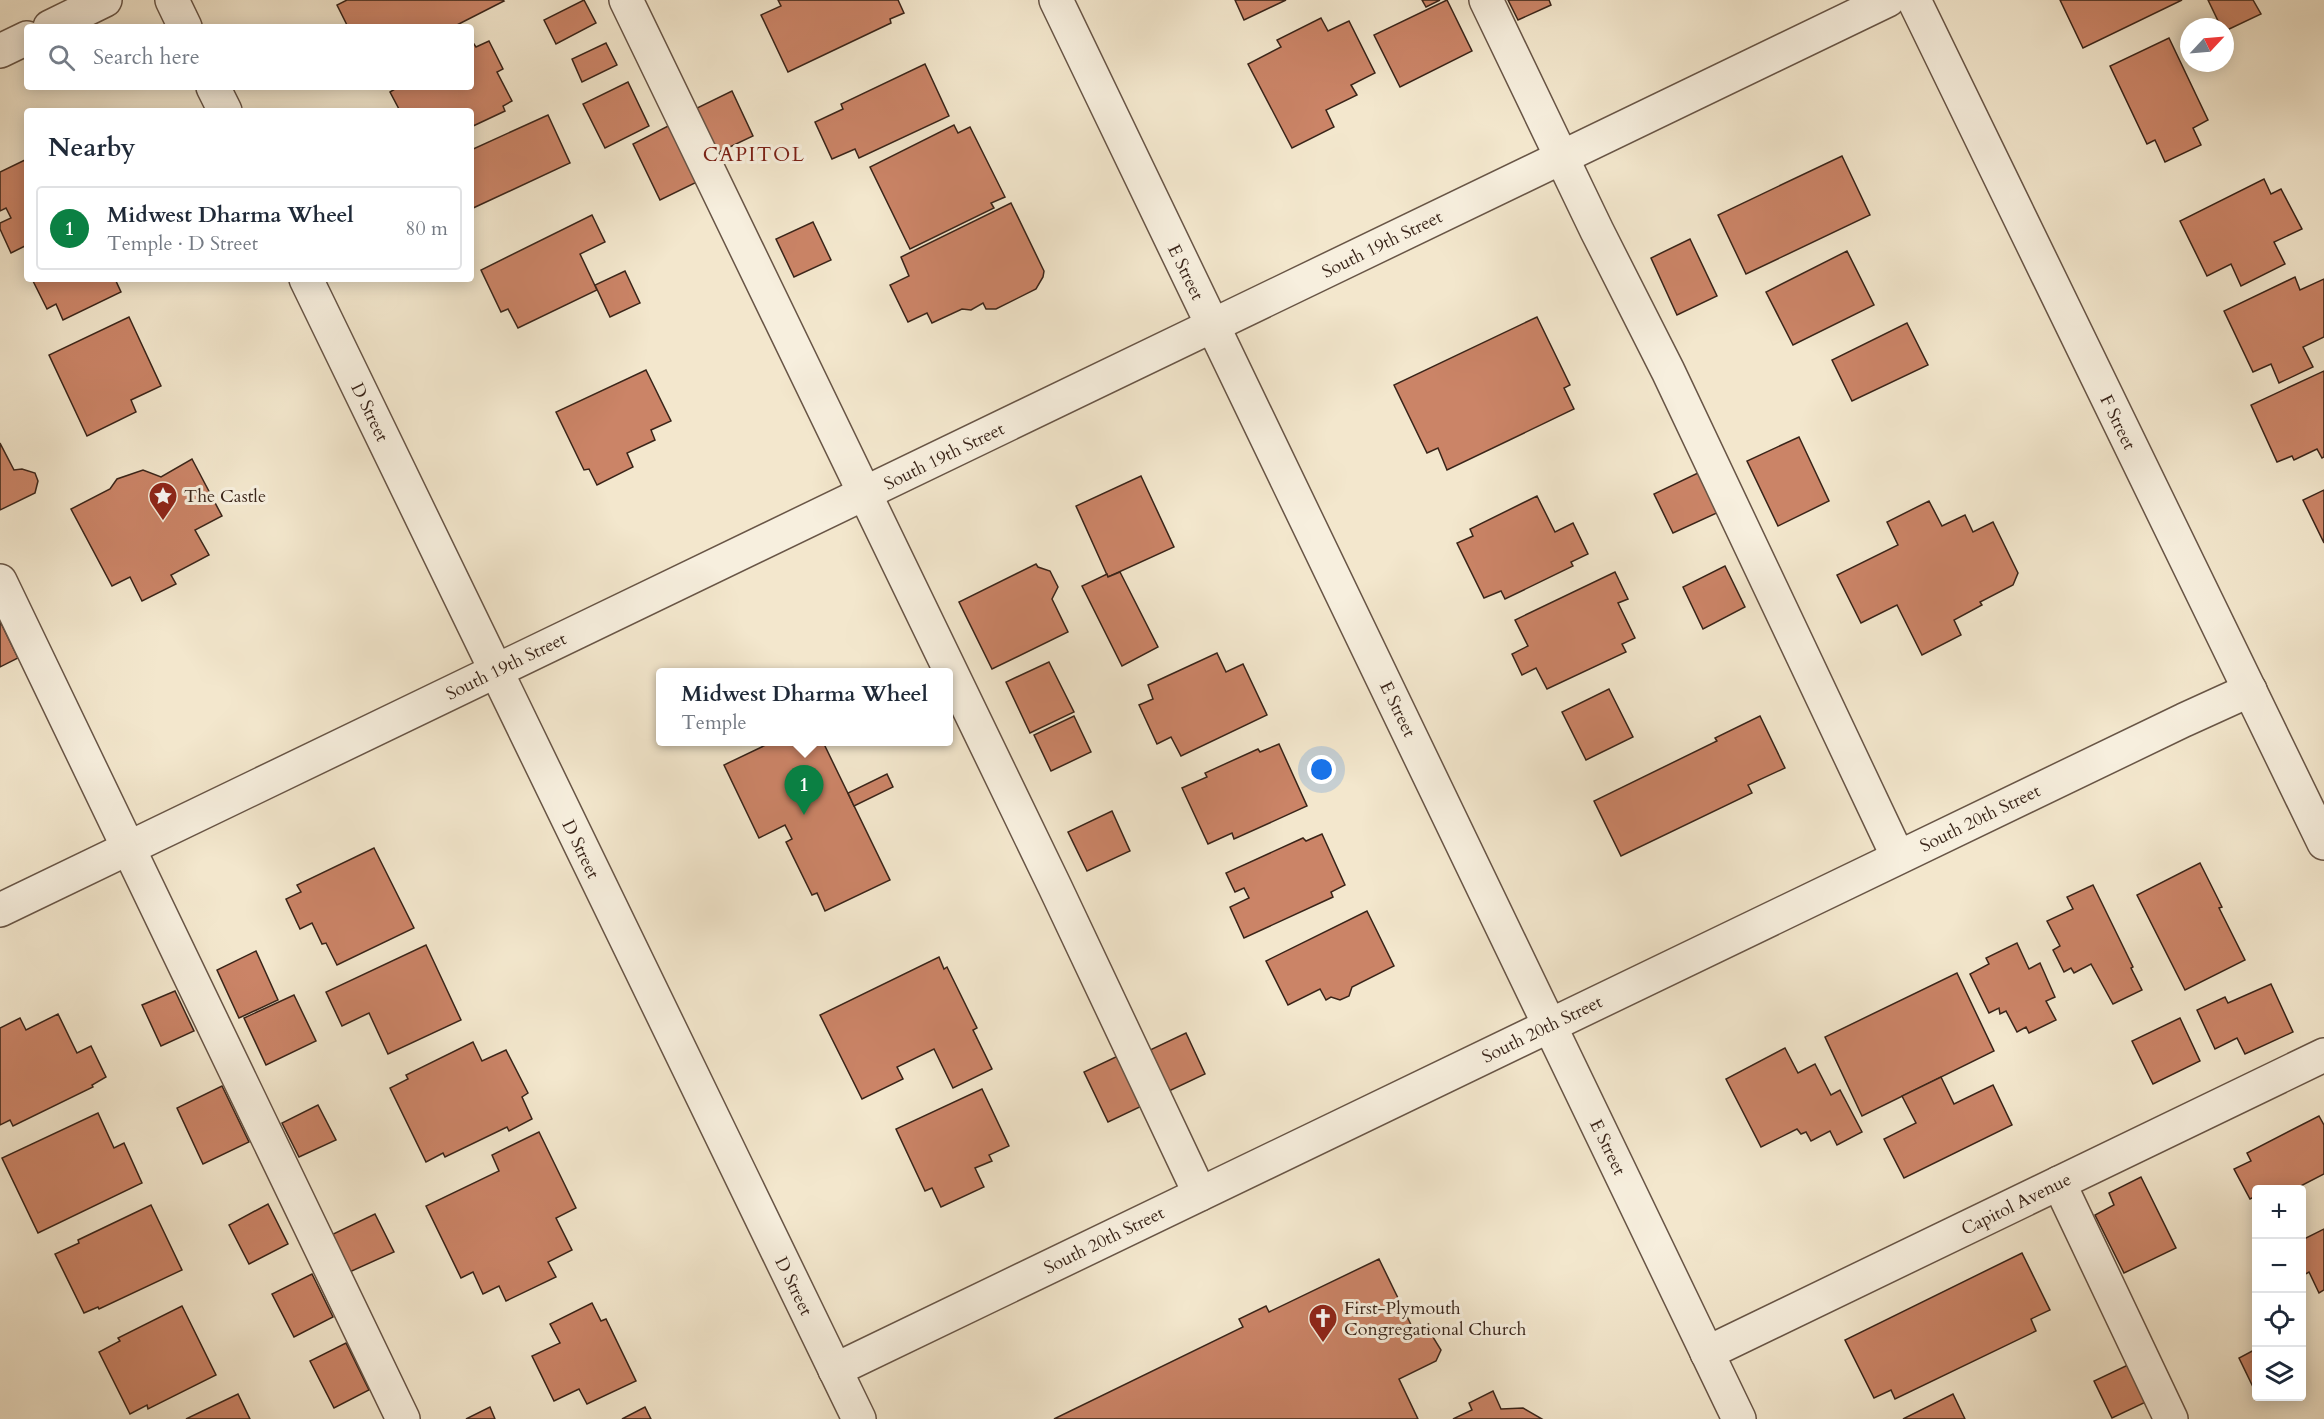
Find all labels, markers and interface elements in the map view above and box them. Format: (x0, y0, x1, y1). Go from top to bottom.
north arrow (2180, 18, 2234, 72)
search box (24, 24, 474, 90)
icon: search (45, 41, 78, 74)
text: Search here (93, 42, 200, 72)
text: Nearby (48, 130, 136, 165)
district label: CAPITOL (703, 141, 805, 168)
text: Midwest Dharma Wheel (107, 200, 354, 230)
street label: South 19th Street (1318, 204, 1447, 284)
text: 1 (64, 215, 75, 242)
text: 80 m (405, 215, 448, 242)
text: Temple · D Street (107, 230, 258, 257)
street label: E Street (1161, 240, 1210, 305)
street label: D Street (345, 379, 395, 446)
street label: F Street (2094, 390, 2142, 454)
street label: South 19th Street (880, 416, 1009, 496)
place icon: The Castle (147, 480, 179, 522)
place label: The Castle (184, 484, 266, 509)
street label: South 19th Street (442, 626, 571, 706)
popup (656, 668, 953, 746)
street label: E Street (1373, 677, 1422, 742)
text: Midwest Dharma Wheel (681, 679, 928, 709)
text: Temple (681, 709, 747, 736)
your location (1307, 755, 1336, 784)
pin: 1 (784, 766, 824, 815)
street label: South 20th Street (1916, 778, 2045, 858)
street label: D Street (556, 816, 606, 883)
street label: South 20th Street (1478, 989, 1607, 1069)
street label: E Street (1583, 1115, 1632, 1180)
street label: Capitol Avenue (1957, 1167, 2075, 1242)
map controls (2252, 1185, 2306, 1401)
button: + (2252, 1185, 2306, 1239)
street label: South 20th Street (1040, 1200, 1169, 1280)
button: − (2252, 1239, 2306, 1293)
street label: D Street (769, 1253, 819, 1320)
button: locate (2252, 1293, 2306, 1347)
place label: First-Plymouth Congregational Church (1344, 1296, 1527, 1342)
church icon: First-Plymouth Congregational Church (1307, 1302, 1339, 1344)
button: layers (2252, 1347, 2306, 1401)

